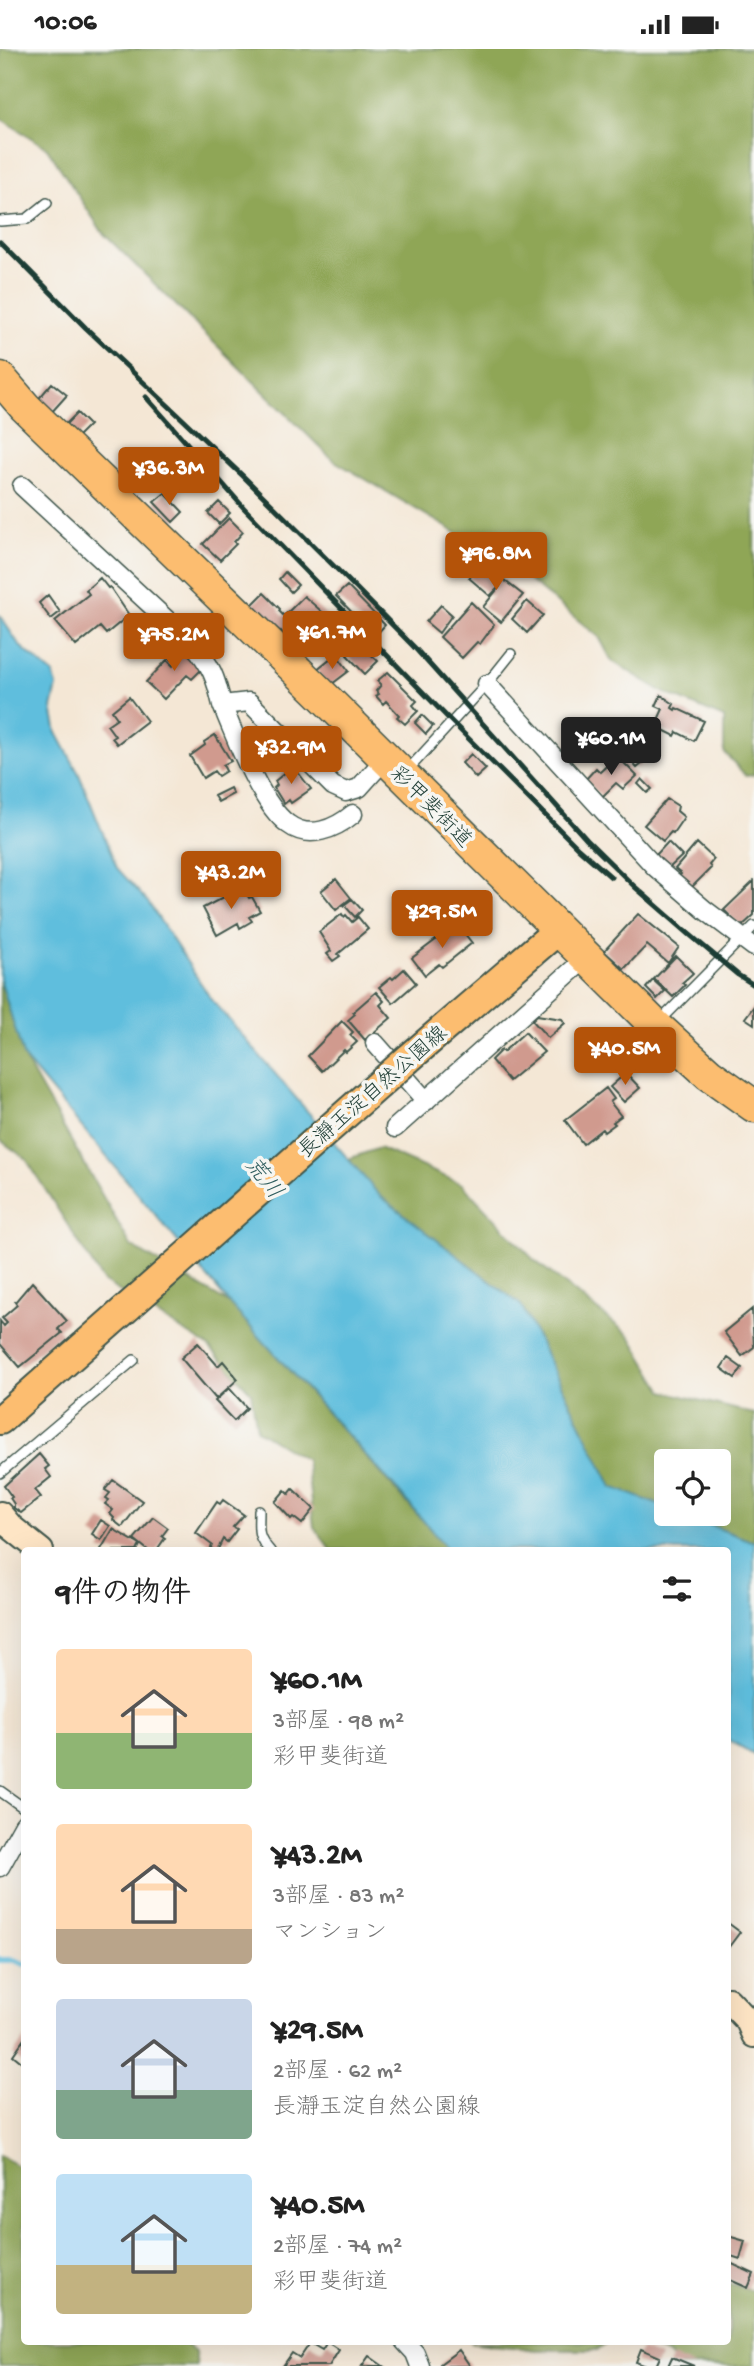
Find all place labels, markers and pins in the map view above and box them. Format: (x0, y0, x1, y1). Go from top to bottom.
pin: ¥36.3M (112, 447, 226, 507)
pin: ¥96.8M (439, 533, 553, 592)
pin: ¥61.7M (275, 611, 389, 671)
pin: ¥75.2M (117, 613, 231, 673)
pin: ¥60.1M (554, 717, 668, 777)
pin: ¥32.9M (234, 727, 348, 786)
pin: ¥43.2M (174, 851, 288, 911)
pin: ¥29.5M (385, 891, 499, 950)
pin: ¥40.5M (568, 1027, 682, 1087)

